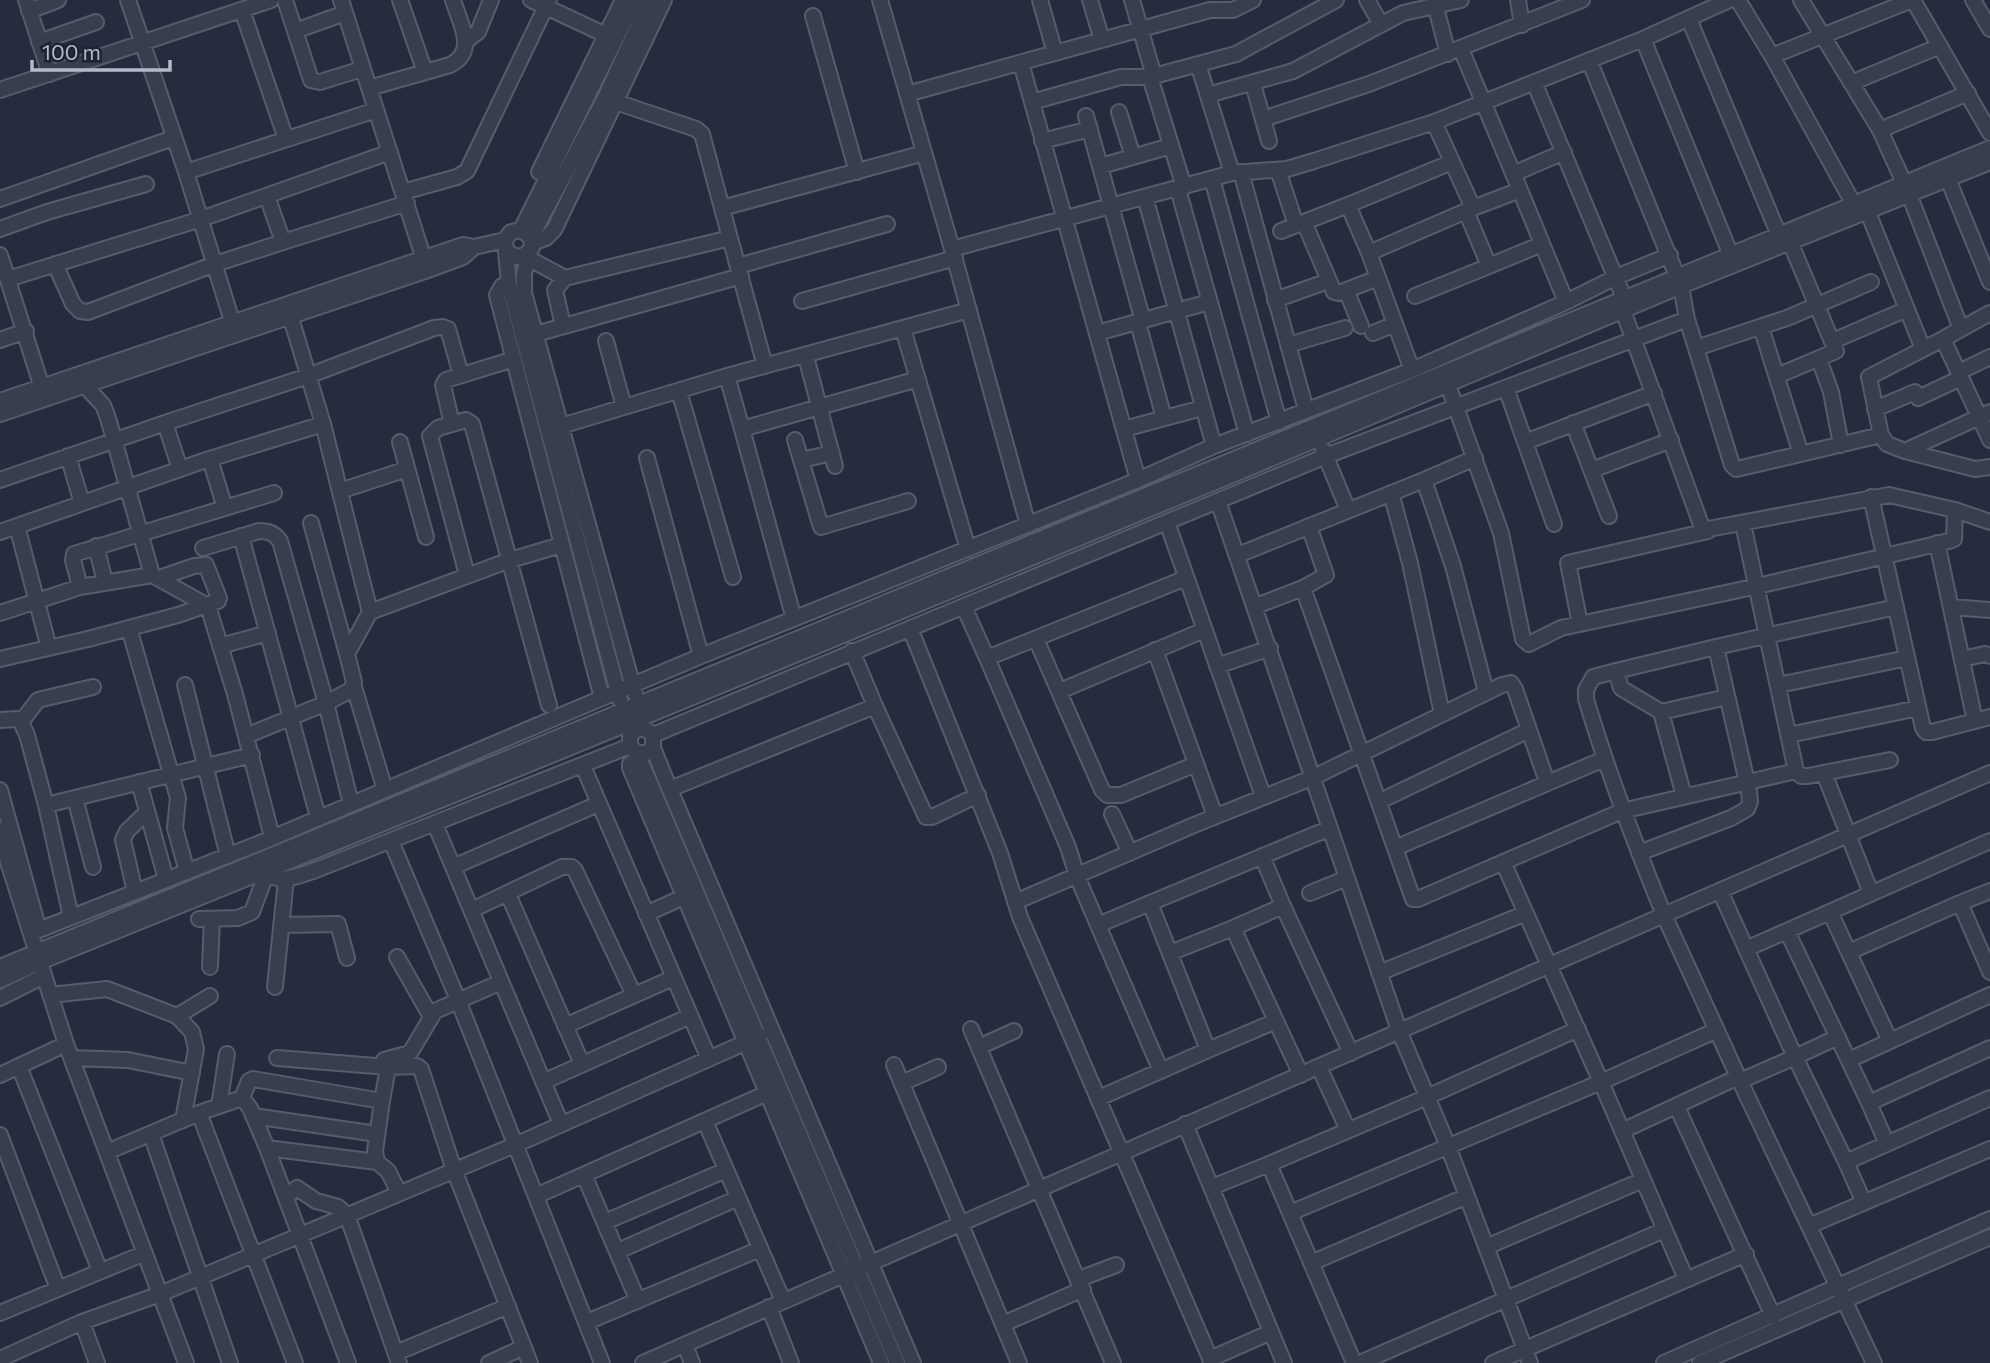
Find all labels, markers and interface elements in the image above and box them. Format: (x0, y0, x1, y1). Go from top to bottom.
scale bar (32, 28, 170, 72)
text: 100 m (42, 39, 101, 64)

